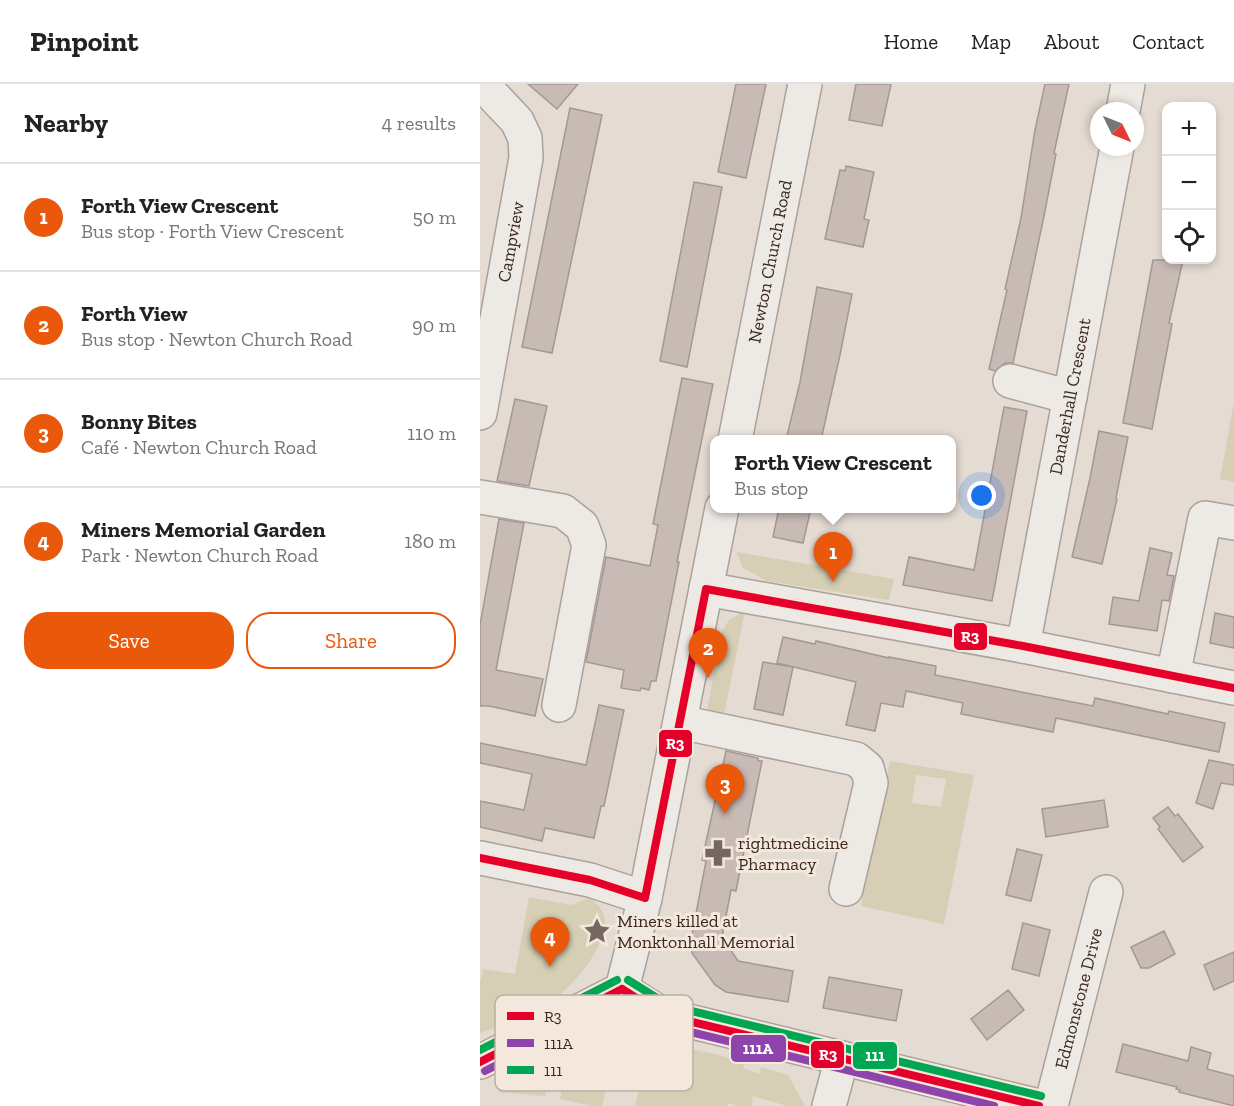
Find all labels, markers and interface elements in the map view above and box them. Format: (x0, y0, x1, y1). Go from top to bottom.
text: Pinpoint (30, 25, 138, 58)
text: Home (884, 29, 938, 54)
text: Map (971, 29, 1011, 54)
text: About (1044, 29, 1099, 54)
text: Contact (1132, 29, 1204, 54)
north arrow (1090, 102, 1144, 156)
map controls (1162, 102, 1216, 264)
button: + (1162, 102, 1216, 156)
text: Nearby (24, 107, 108, 139)
text: 4 results (381, 111, 456, 135)
button: − (1162, 156, 1216, 210)
street label: Newton Church Road (743, 178, 797, 345)
text: Forth View Crescent (81, 192, 278, 219)
street label: Campview (493, 199, 529, 284)
text: 1 (39, 205, 48, 229)
text: 50 m (412, 205, 456, 229)
button: locate (1162, 210, 1216, 264)
text: Bus stop · Forth View Crescent (81, 219, 344, 243)
text: Forth View (81, 300, 187, 327)
text: 2 (38, 313, 49, 337)
text: 90 m (412, 313, 456, 337)
street label: Danderhall Crescent (1044, 316, 1096, 477)
text: Bus stop · Newton Church Road (81, 327, 353, 351)
text: Bonny Bites (81, 408, 197, 435)
text: 3 (38, 421, 49, 445)
text: 110 m (407, 421, 456, 445)
text: Café · Newton Church Road (81, 435, 317, 459)
popup (710, 435, 956, 513)
text: Forth View Crescent (734, 449, 932, 476)
text: Bus stop (734, 476, 808, 500)
your location (967, 481, 996, 510)
text: Miners Memorial Garden (81, 516, 325, 543)
text: 4 (38, 529, 49, 553)
text: 180 m (404, 529, 456, 553)
pin: 1 (814, 532, 852, 582)
text: Park · Newton Church Road (81, 543, 318, 567)
button: Save (24, 612, 234, 669)
button: Share (246, 612, 456, 669)
line badge: R3 (953, 622, 988, 651)
text: R3 (961, 627, 980, 646)
pin: 2 (688, 628, 728, 678)
line badge: R3 (658, 729, 693, 758)
text: R3 (666, 734, 685, 753)
pin: 3 (706, 764, 744, 814)
place label: rightmedicine Pharmacy (738, 832, 848, 875)
pharmacy icon: rightmedicine Pharmacy (703, 838, 733, 868)
place label: Miners killed at Monktonhall Memorial (617, 910, 795, 953)
place icon: Miners killed at Monktonhall Memorial (582, 916, 612, 946)
pin: 4 (530, 918, 570, 967)
street label: Edmonstone Drive (1050, 926, 1107, 1071)
legend (495, 995, 693, 1091)
text: R3 (544, 1007, 562, 1026)
text: 111A (544, 1034, 573, 1053)
line badge: 111A (730, 1034, 787, 1063)
text: 111A (743, 1039, 773, 1058)
line badge: R3 (810, 1040, 845, 1069)
line badge: 111 (852, 1041, 898, 1070)
text: R3 (819, 1045, 838, 1064)
text: 111 (865, 1046, 885, 1065)
text: 111 (544, 1061, 562, 1080)

